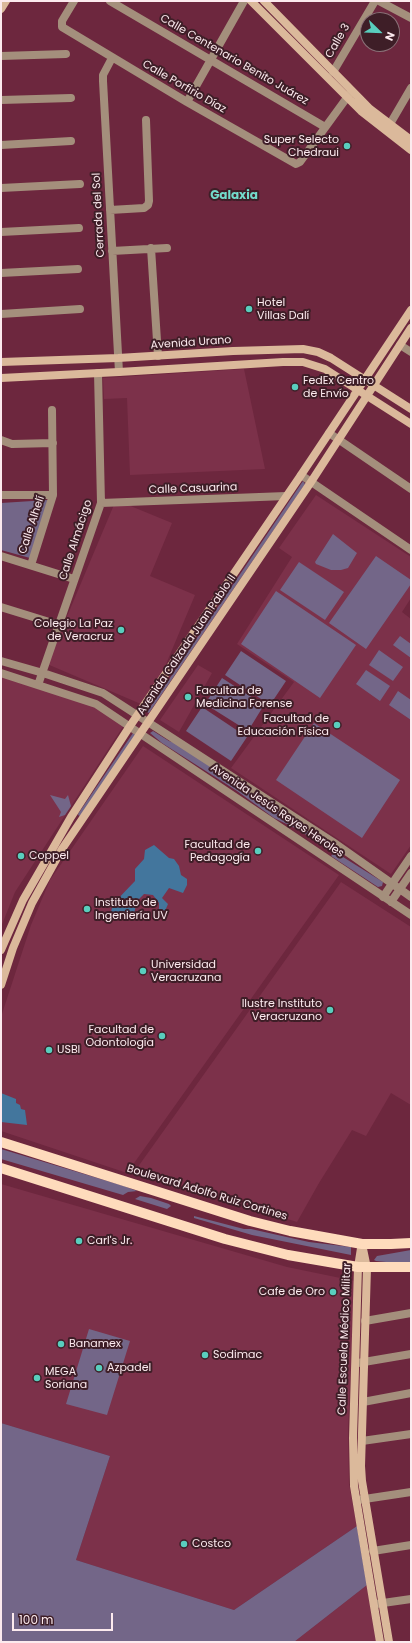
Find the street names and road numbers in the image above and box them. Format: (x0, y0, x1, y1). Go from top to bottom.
street label: Calle Centenario Benito Juárez (157, 12, 311, 108)
street label: Calle 3 (323, 21, 353, 61)
street label: Calle Porfirio Díaz (140, 58, 228, 116)
street label: Cerrada del Sol (90, 172, 108, 258)
street label: Avenida Urano (150, 334, 232, 352)
street label: Calle Casuarina (149, 481, 237, 497)
street label: Calle Alhelí (16, 494, 48, 556)
street label: Calle Almácigo (57, 498, 95, 582)
street label: Avenida Calzada Juan Pablo II (135, 572, 239, 718)
street label: Avenida Jesús Reyes Heroles (208, 761, 346, 861)
street label: Boulevard Adolfo Ruiz Cortines (125, 1162, 289, 1224)
street label: Calle Escuela Médico Militar (336, 1263, 354, 1415)

